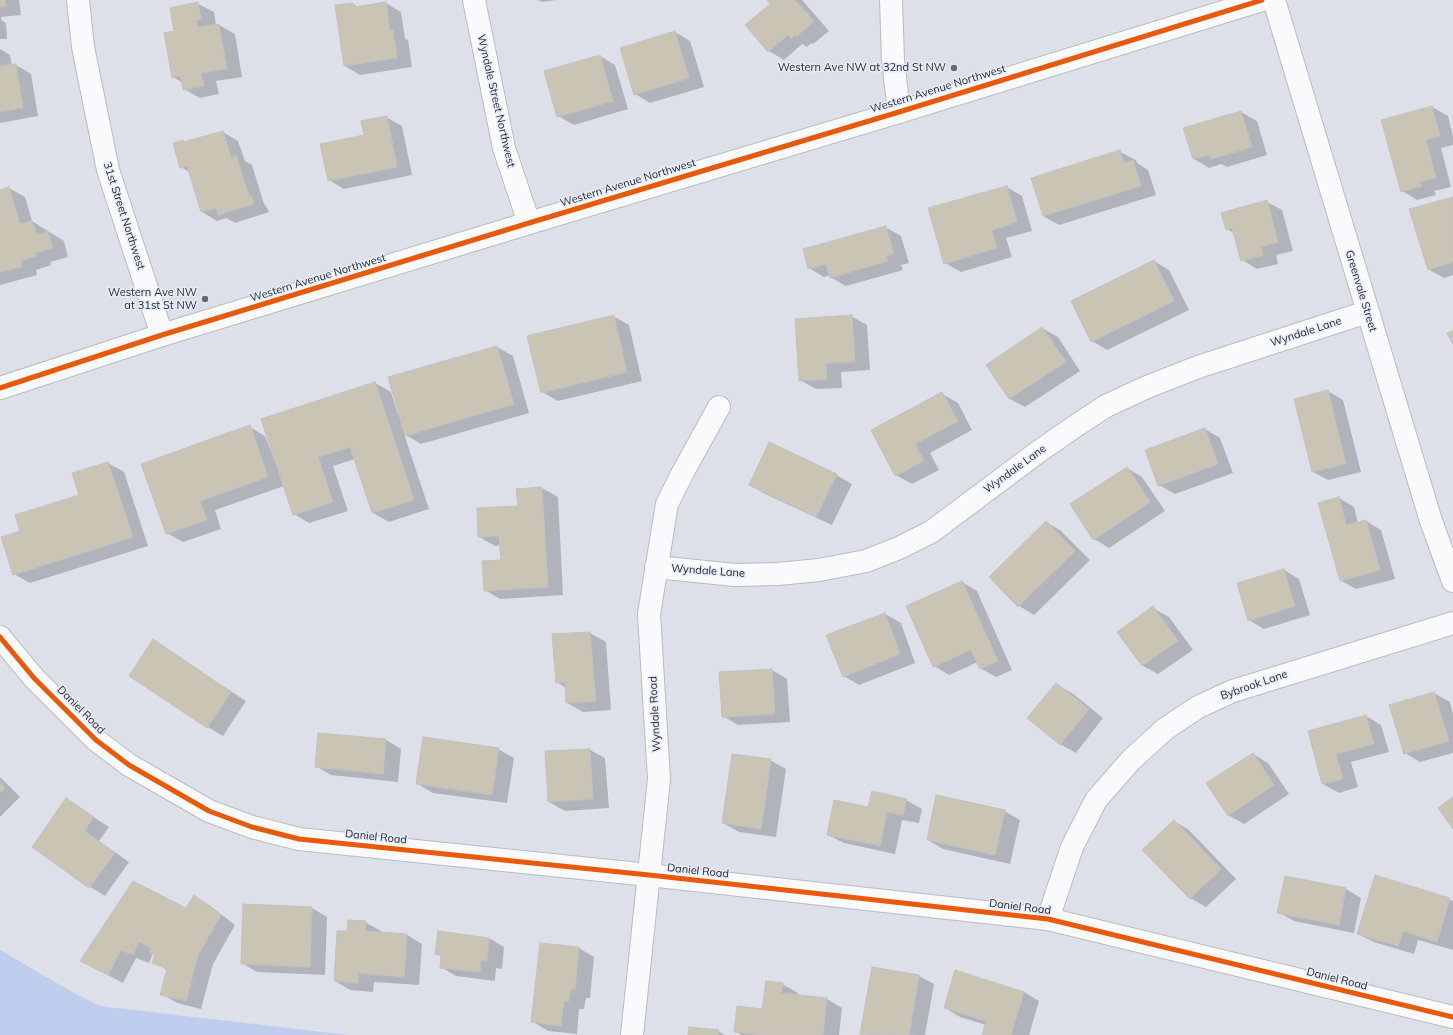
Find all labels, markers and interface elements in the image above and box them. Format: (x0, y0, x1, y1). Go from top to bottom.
street label: Wyndale Street Northwest (474, 33, 518, 169)
place label: Western Ave NW at 32nd St NW (778, 61, 946, 75)
street label: Western Avenue Northwest (869, 62, 1007, 116)
marker: Western Ave NW at 32nd St NW (949, 63, 959, 73)
street label: Western Avenue Northwest (559, 156, 697, 210)
street label: 31st Street Northwest (100, 161, 148, 271)
street label: Greenvale Street (1342, 249, 1380, 333)
street label: Western Avenue Northwest (249, 251, 387, 305)
place label: Western Ave NW at 31st St NW (108, 286, 197, 312)
marker: Western Ave NW at 31st St NW (200, 294, 210, 304)
street label: Wyndale Lane (1269, 314, 1343, 350)
street label: Wyndale Lane (981, 442, 1049, 496)
street label: Wyndale Lane (671, 562, 745, 580)
street label: Bybrook Lane (1219, 667, 1289, 703)
street label: Wyndale Road (646, 676, 664, 752)
street label: Daniel Road (54, 683, 108, 737)
street label: Daniel Road (344, 827, 408, 847)
street label: Daniel Road (666, 861, 730, 881)
street label: Daniel Road (988, 897, 1052, 917)
street label: Daniel Road (1305, 965, 1369, 993)

